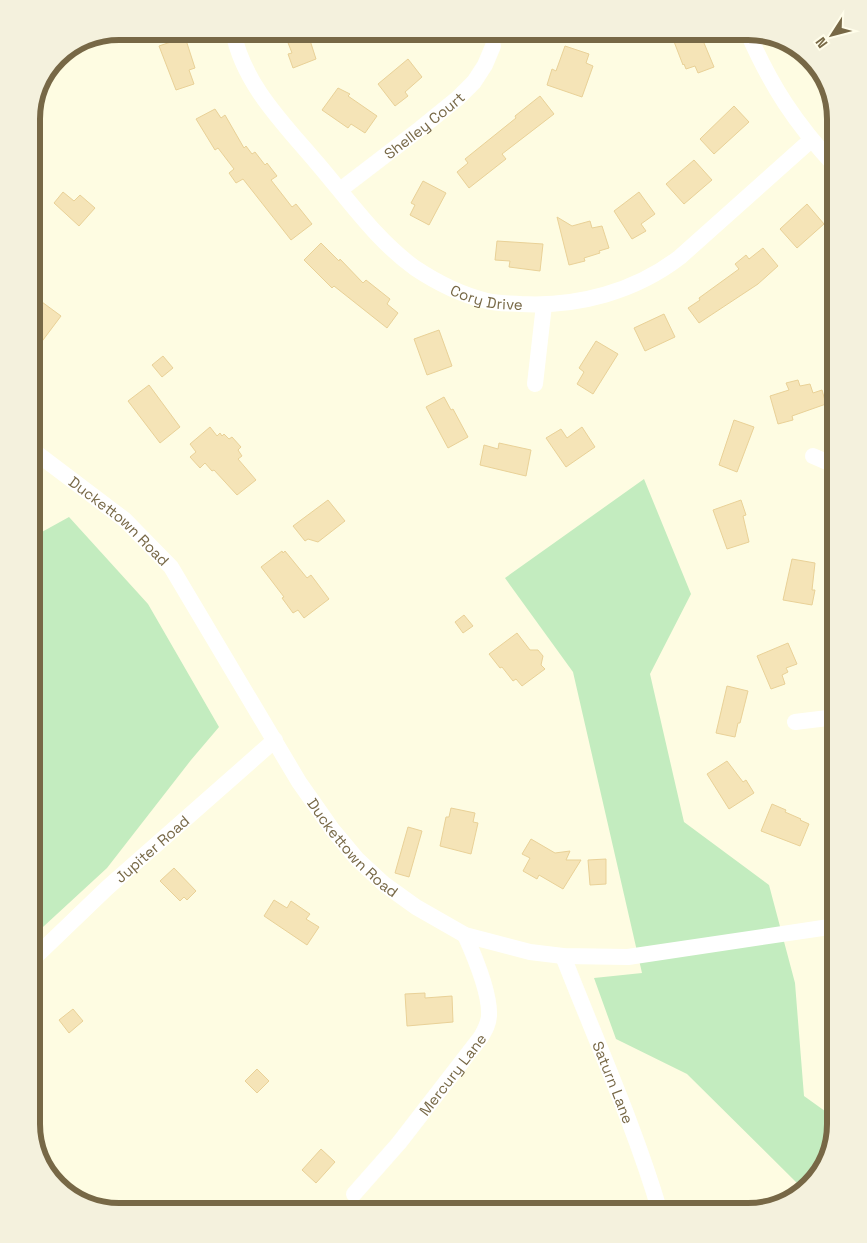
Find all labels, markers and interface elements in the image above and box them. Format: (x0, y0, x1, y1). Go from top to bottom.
north arrow (807, 10, 857, 60)
text: N (811, 34, 832, 52)
street label: Shelley Court (380, 88, 468, 163)
street label: Cory Drive (448, 280, 523, 314)
street label: Duckettown Road (65, 472, 174, 569)
street label: Duckettown Road (304, 794, 402, 901)
street label: Jupiter Road (111, 811, 193, 886)
street label: Mercury Lane (414, 1029, 490, 1119)
street label: Saturn Lane (589, 1038, 639, 1126)

